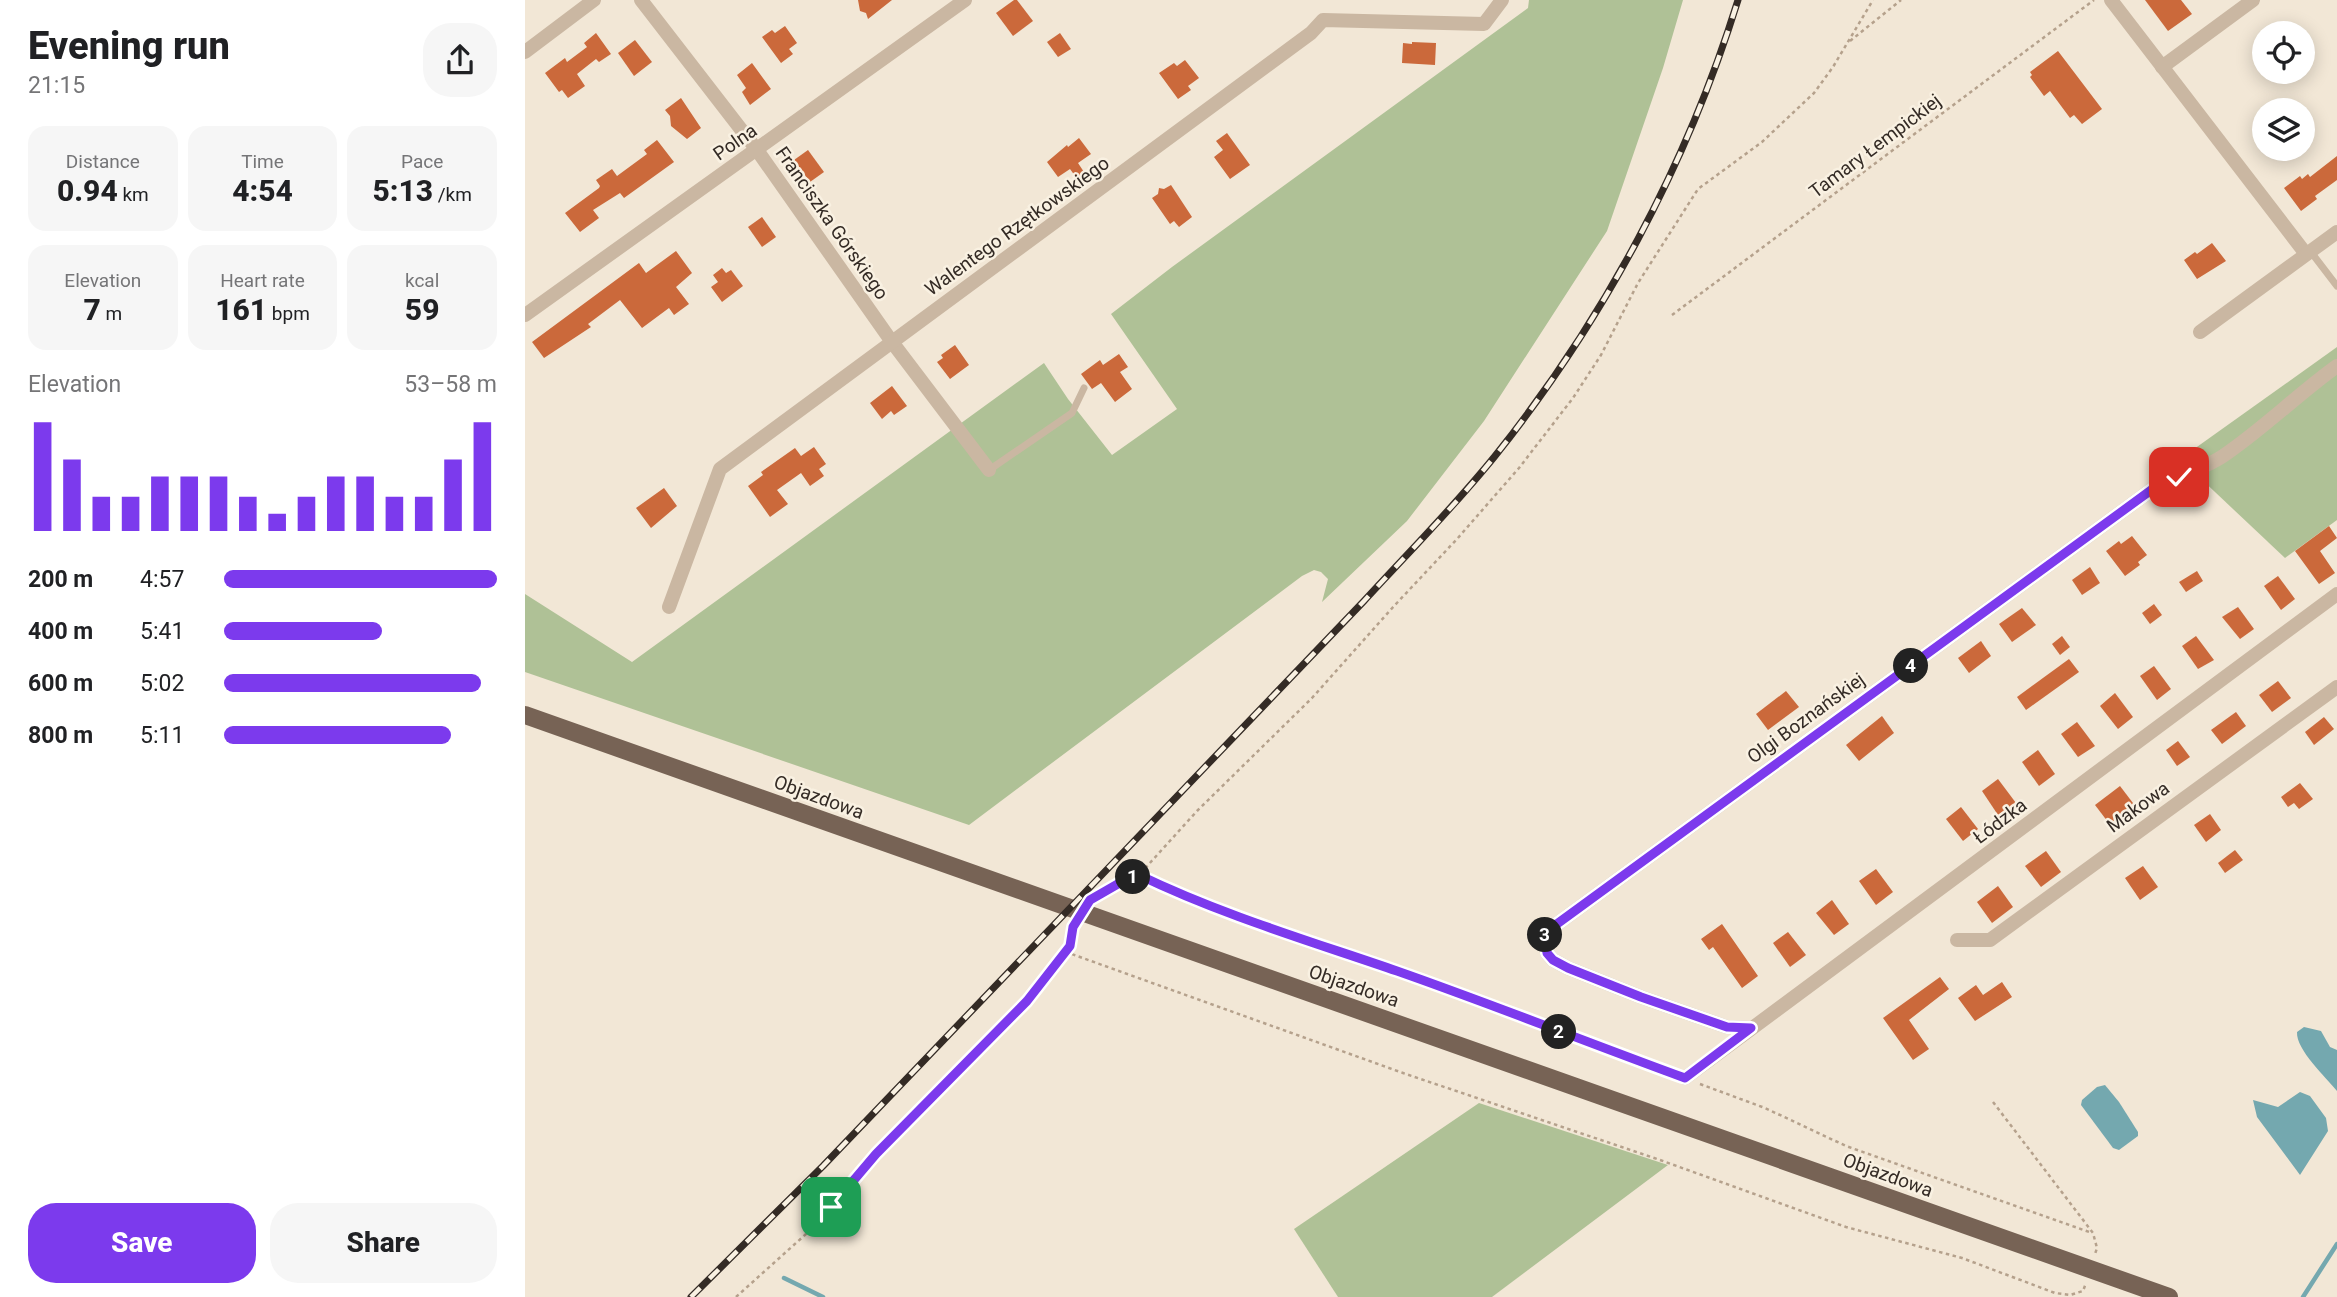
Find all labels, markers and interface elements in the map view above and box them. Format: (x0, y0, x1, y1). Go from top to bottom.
map controls (2252, 21, 2315, 161)
button: locate (2252, 21, 2315, 84)
button: share (423, 23, 497, 97)
text: Evening run (28, 24, 230, 68)
text: 21:15 (28, 72, 85, 99)
street label: Tamary Łempickiej (1805, 89, 1945, 203)
button: layers (2252, 98, 2315, 161)
street label: Polna (709, 119, 761, 165)
street label: Franciszka Górskiego (771, 142, 893, 304)
text: Distance (66, 150, 140, 173)
text: Time (241, 150, 284, 173)
text: Pace (401, 150, 443, 173)
street label: Walentego Rzętkowskiego (920, 151, 1114, 301)
text: 0.94 (57, 173, 118, 208)
text: 4:54 (232, 173, 293, 208)
text: 5:13 (372, 173, 433, 208)
text: km (118, 183, 149, 206)
text: /km (433, 183, 472, 206)
text: Elevation (64, 269, 141, 292)
text: Heart rate (220, 269, 305, 292)
text: kcal (405, 269, 439, 292)
text: 7 (83, 292, 101, 327)
text: 161 (215, 292, 267, 327)
text: 59 (405, 292, 439, 327)
text: m (101, 302, 122, 325)
text: bpm (267, 302, 310, 325)
text: Elevation (28, 371, 121, 398)
text: 53–58 m (404, 371, 497, 398)
pin (2149, 447, 2209, 507)
icon: check (2160, 458, 2198, 496)
text: 200 m (28, 566, 93, 593)
text: 4:57 (140, 566, 184, 593)
text: 400 m (28, 618, 93, 645)
text: 5:41 (140, 618, 184, 645)
pin: 4 (1893, 648, 1929, 684)
text: 4 (1905, 654, 1916, 677)
street label: Olgi Boznańskiej (1743, 668, 1869, 768)
text: 600 m (28, 670, 93, 697)
text: 5:02 (140, 670, 184, 697)
text: 800 m (28, 722, 93, 749)
text: 5:11 (140, 722, 184, 749)
street label: Objazdowa (771, 770, 867, 824)
street label: Makowa (2102, 777, 2174, 837)
street label: Łódzka (1969, 793, 2031, 849)
pin: 1 (1115, 860, 1151, 894)
text: 1 (1127, 865, 1138, 888)
pin: 3 (1527, 918, 1563, 953)
text: 3 (1539, 923, 1550, 946)
street label: Objazdowa (1306, 960, 1402, 1012)
pin: 2 (1541, 1014, 1577, 1050)
text: 2 (1553, 1020, 1564, 1043)
street label: Objazdowa (1840, 1148, 1936, 1202)
pin (801, 1177, 861, 1237)
icon: arrive (812, 1188, 850, 1226)
button: Save (28, 1203, 256, 1283)
button: Share (270, 1203, 497, 1283)

